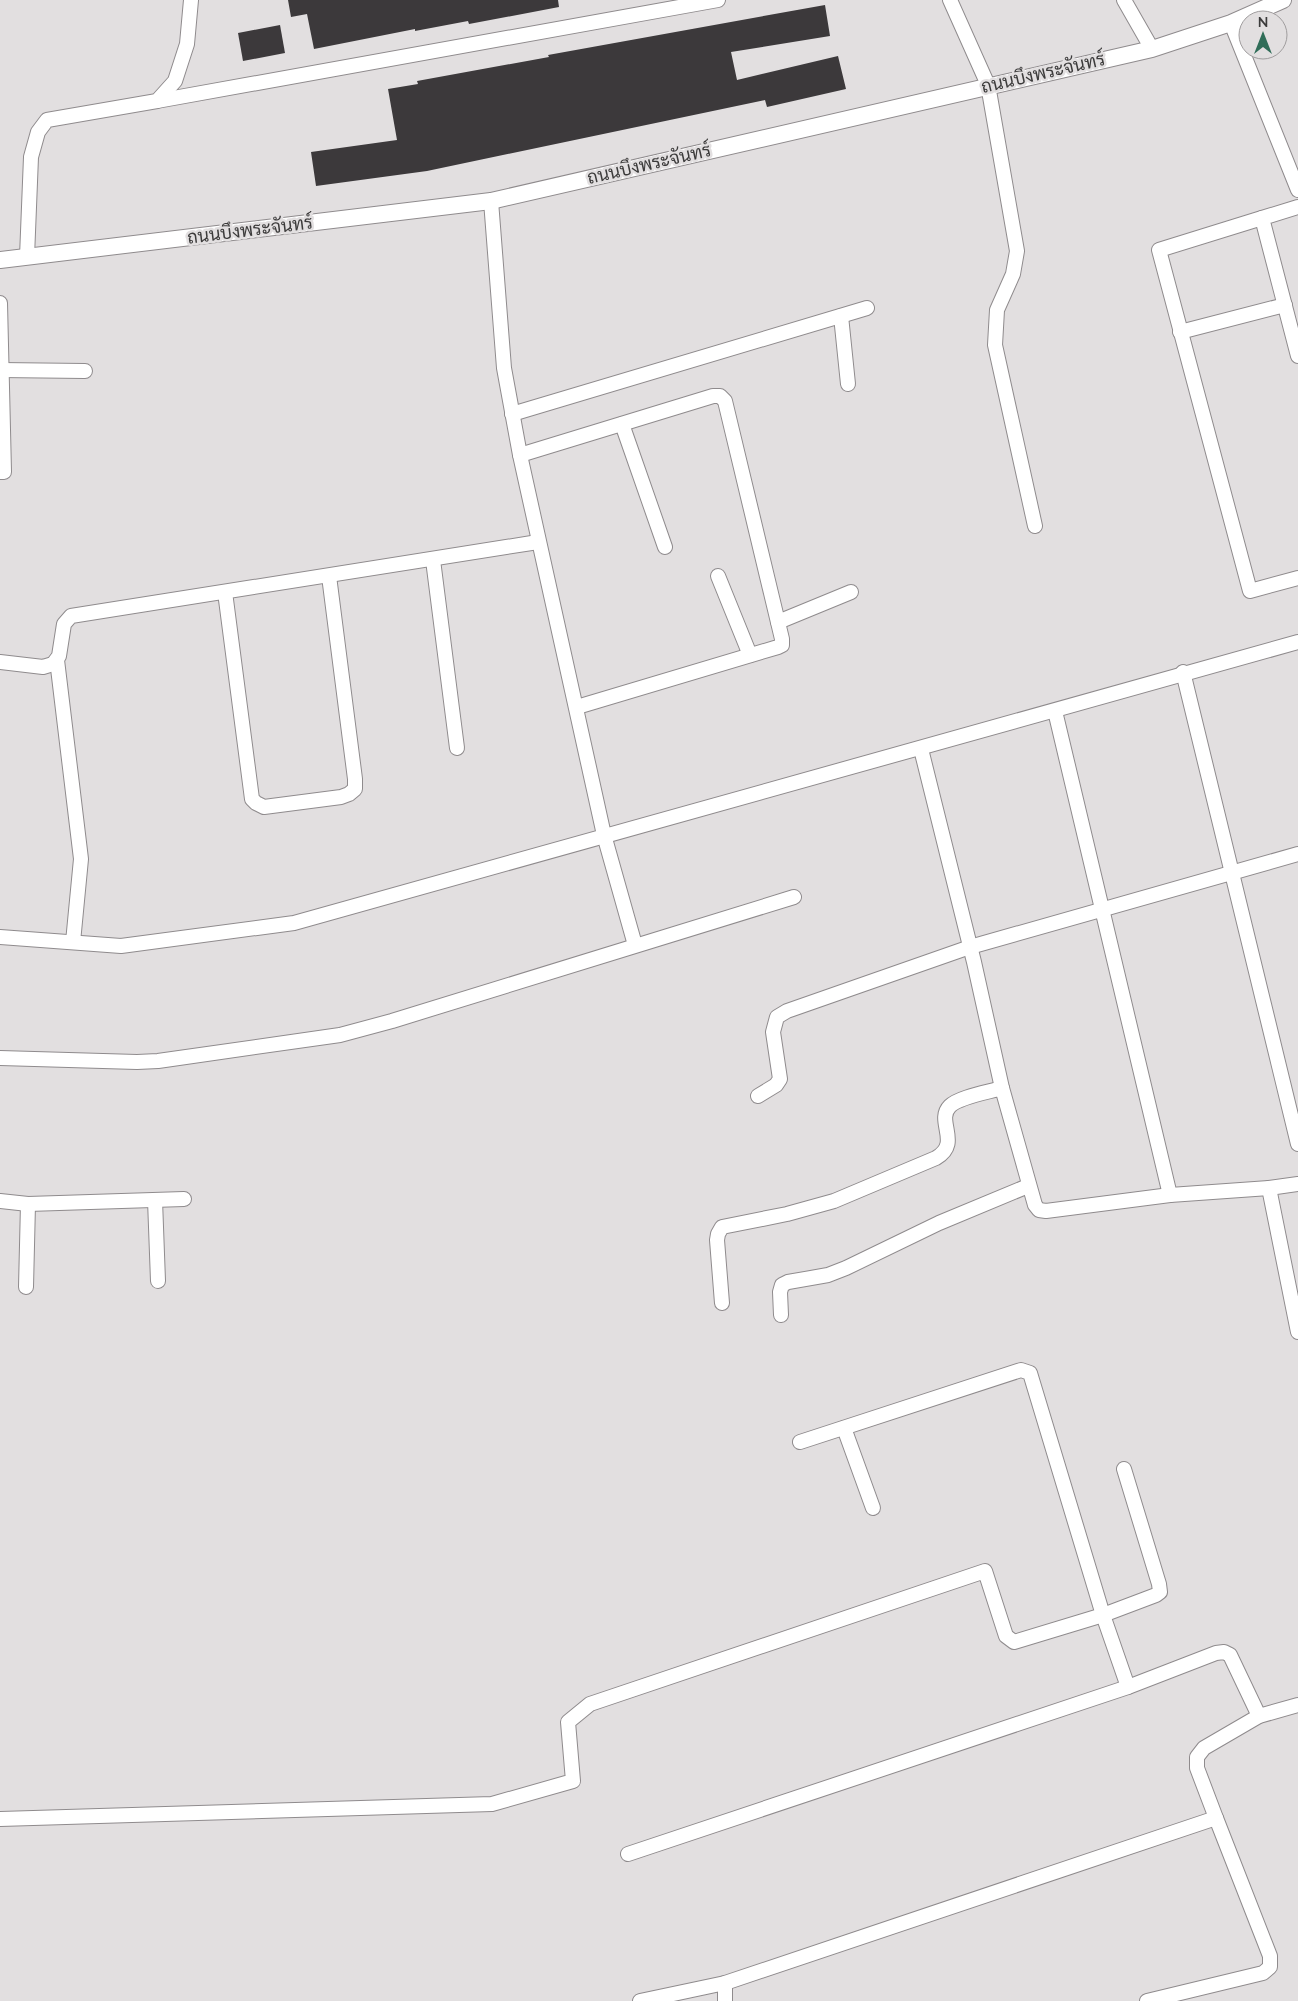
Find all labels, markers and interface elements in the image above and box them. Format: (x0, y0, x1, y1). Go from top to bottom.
north arrow (1238, 10, 1288, 60)
text: N (1258, 13, 1268, 31)
street label: ถนนบึงพระจันทร์ (978, 46, 1107, 98)
street label: ถนนบึงพระจันทร์ (584, 137, 713, 189)
street label: ถนนบึงพระจันทร์ (186, 209, 314, 249)

